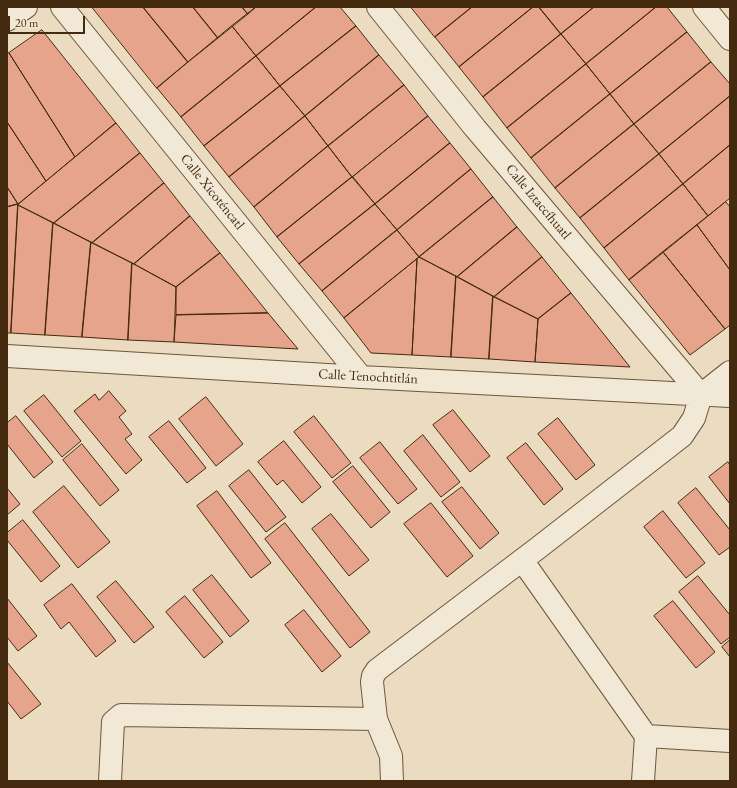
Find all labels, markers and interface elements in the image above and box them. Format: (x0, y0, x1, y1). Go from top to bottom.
scale bar (10, 8, 87, 34)
text: 20 m (15, 15, 38, 31)
street label: Calle Xicoténcatl (176, 151, 248, 233)
street label: Calle Iztaccíhuatl (502, 161, 574, 243)
street label: Calle Tenochtitlán (318, 366, 418, 388)

